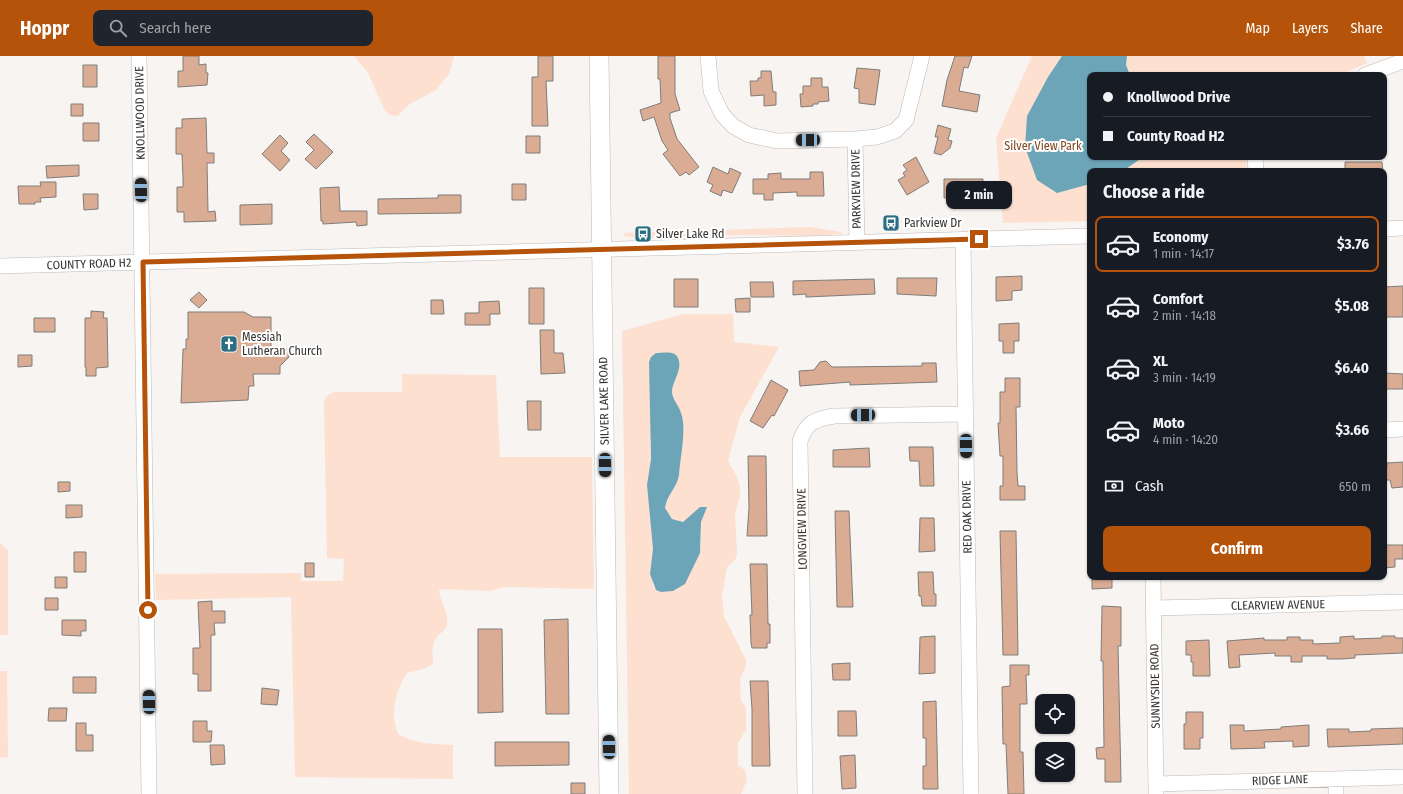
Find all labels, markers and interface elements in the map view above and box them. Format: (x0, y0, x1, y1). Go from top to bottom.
search box (93, 10, 373, 46)
text: Hoppr (20, 17, 69, 40)
icon: search (107, 17, 129, 39)
text: Search here (139, 19, 211, 37)
text: Map (1246, 20, 1270, 37)
text: Layers (1292, 20, 1328, 37)
text: Share (1350, 20, 1383, 37)
street label: KNOLLWOOD DRIVE (132, 66, 148, 160)
text: Knollwood Drive (1127, 88, 1230, 106)
text: County Road H2 (1127, 127, 1225, 145)
car (796, 134, 820, 146)
park label: Silver View Park (1004, 139, 1082, 153)
street label: PARKVIEW DRIVE (848, 149, 864, 229)
car (135, 178, 147, 202)
callout: 2 min (946, 181, 1012, 209)
text: Choose a ride (1103, 181, 1205, 203)
text: 2 min (965, 187, 993, 202)
bus stop icon: Parkview Dr (881, 213, 901, 233)
place label: Parkview Dr (904, 216, 962, 230)
bus stop icon: Silver Lake Rd (633, 224, 653, 244)
icon: car (1105, 226, 1141, 262)
place label: Silver Lake Rd (656, 227, 724, 241)
text: Economy (1153, 228, 1208, 246)
route end (970, 230, 988, 248)
text: $3.76 (1337, 235, 1369, 253)
text: 1 min · 14:17 (1153, 246, 1214, 261)
street label: COUNTY ROAD H2 (46, 256, 132, 272)
icon: car (1105, 288, 1141, 324)
text: Comfort (1153, 290, 1204, 308)
text: $5.08 (1335, 297, 1369, 315)
text: 2 min · 14:18 (1153, 308, 1216, 323)
place label: Messiah Lutheran Church (242, 330, 322, 358)
church icon: Messiah Lutheran Church (219, 334, 239, 354)
icon: car (1105, 350, 1141, 386)
text: XL (1153, 352, 1168, 370)
street label: SILVER LAKE ROAD (596, 357, 612, 445)
text: $6.40 (1335, 359, 1369, 377)
text: 3 min · 14:19 (1153, 370, 1216, 385)
car (851, 409, 875, 421)
icon: car (1105, 412, 1141, 448)
text: Moto (1153, 414, 1185, 432)
text: $3.66 (1335, 421, 1369, 439)
text: 4 min · 14:20 (1153, 432, 1218, 447)
car (960, 434, 972, 458)
car (599, 453, 611, 477)
icon: cash (1103, 475, 1125, 497)
text: Cash (1135, 477, 1164, 495)
text: 650 m (1339, 479, 1371, 494)
street label: RED OAK DRIVE (959, 480, 975, 554)
street label: LONGVIEW DRIVE (794, 488, 810, 570)
button: Confirm (1103, 526, 1371, 572)
street label: CLEARVIEW AVENUE (1231, 597, 1326, 613)
route start (139, 601, 157, 619)
street label: SUNNYSIDE ROAD (1147, 643, 1163, 729)
car (143, 690, 155, 714)
map controls (1035, 694, 1075, 782)
button: locate (1035, 694, 1075, 734)
car (603, 735, 615, 759)
button: layers (1035, 742, 1075, 782)
street label: RIDGE LANE (1252, 772, 1309, 788)

